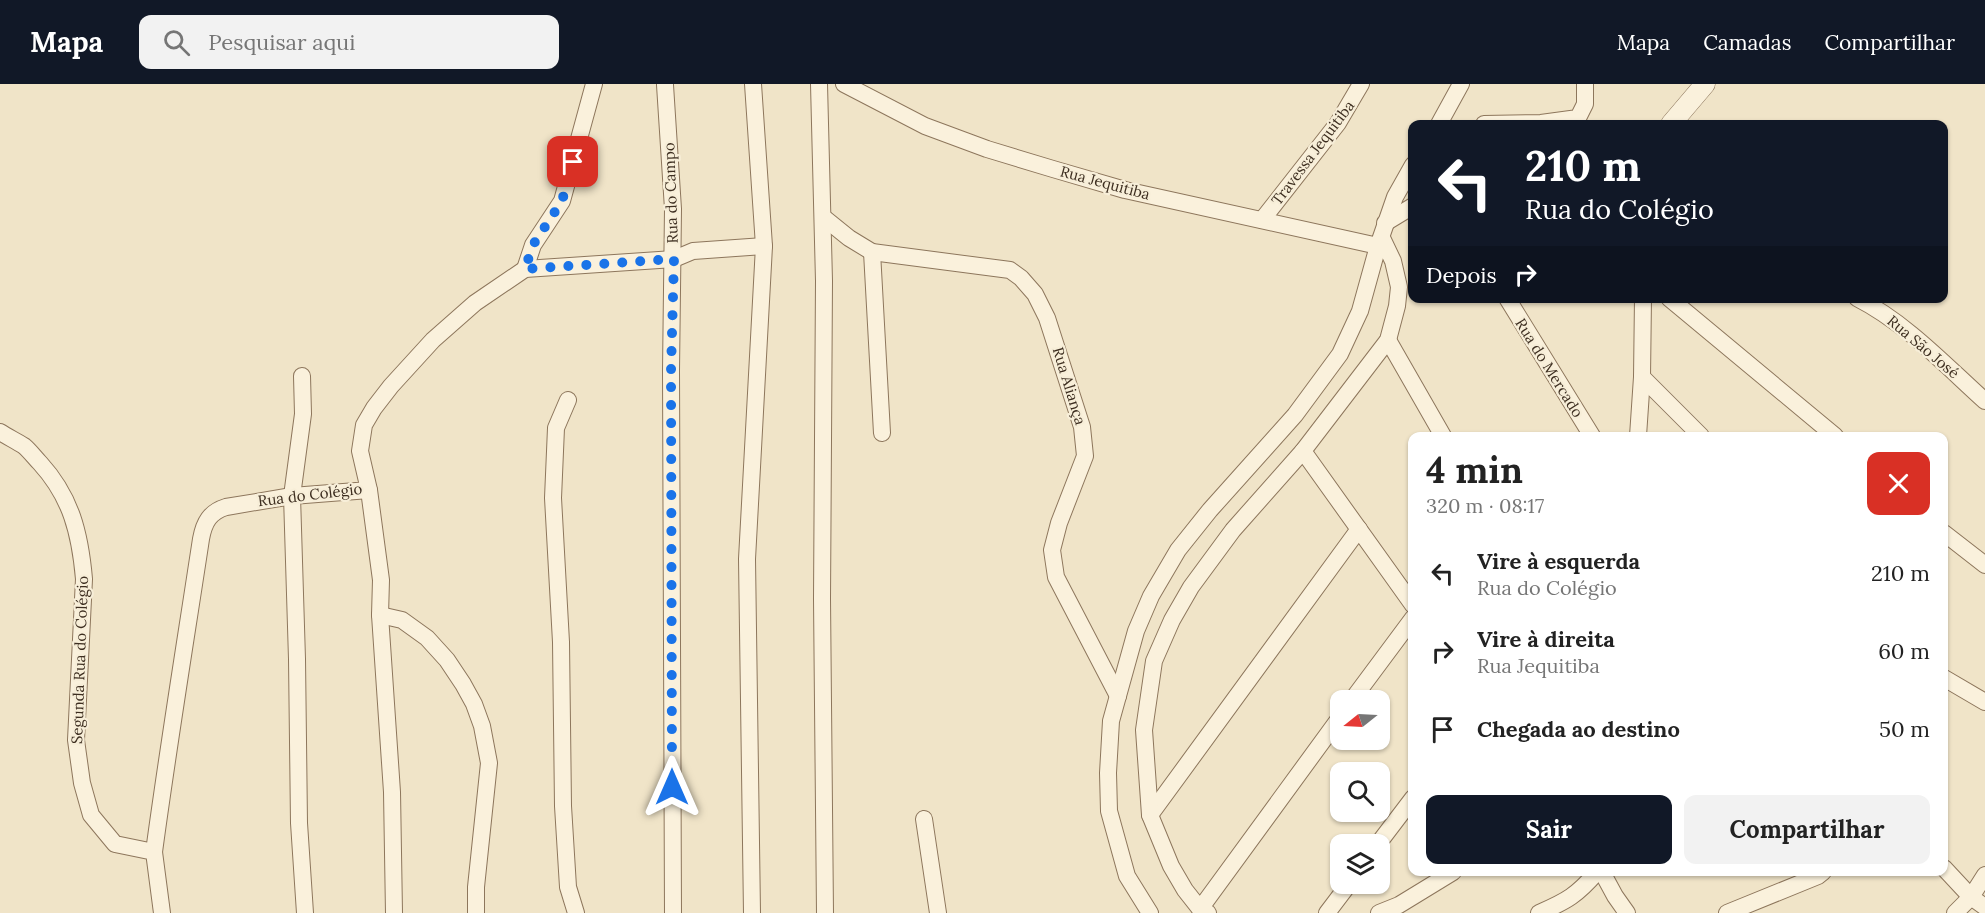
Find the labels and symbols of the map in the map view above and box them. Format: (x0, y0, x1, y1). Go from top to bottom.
street label: Travessa Jequitiba (1267, 96, 1358, 209)
pin (547, 136, 598, 187)
street label: Rua do Campo (659, 142, 682, 244)
street label: Rua Jequitiba (1058, 161, 1152, 204)
street label: Rua São José (1883, 311, 1963, 382)
street label: Rua do Mercado (1511, 315, 1588, 421)
street label: Rua Aliança (1049, 345, 1090, 427)
street label: Rua do Colégio (257, 479, 363, 510)
street label: Segunda Rua do Colégio (67, 575, 92, 745)
north arrow (1330, 690, 1390, 750)
position arrow (640, 755, 704, 819)

